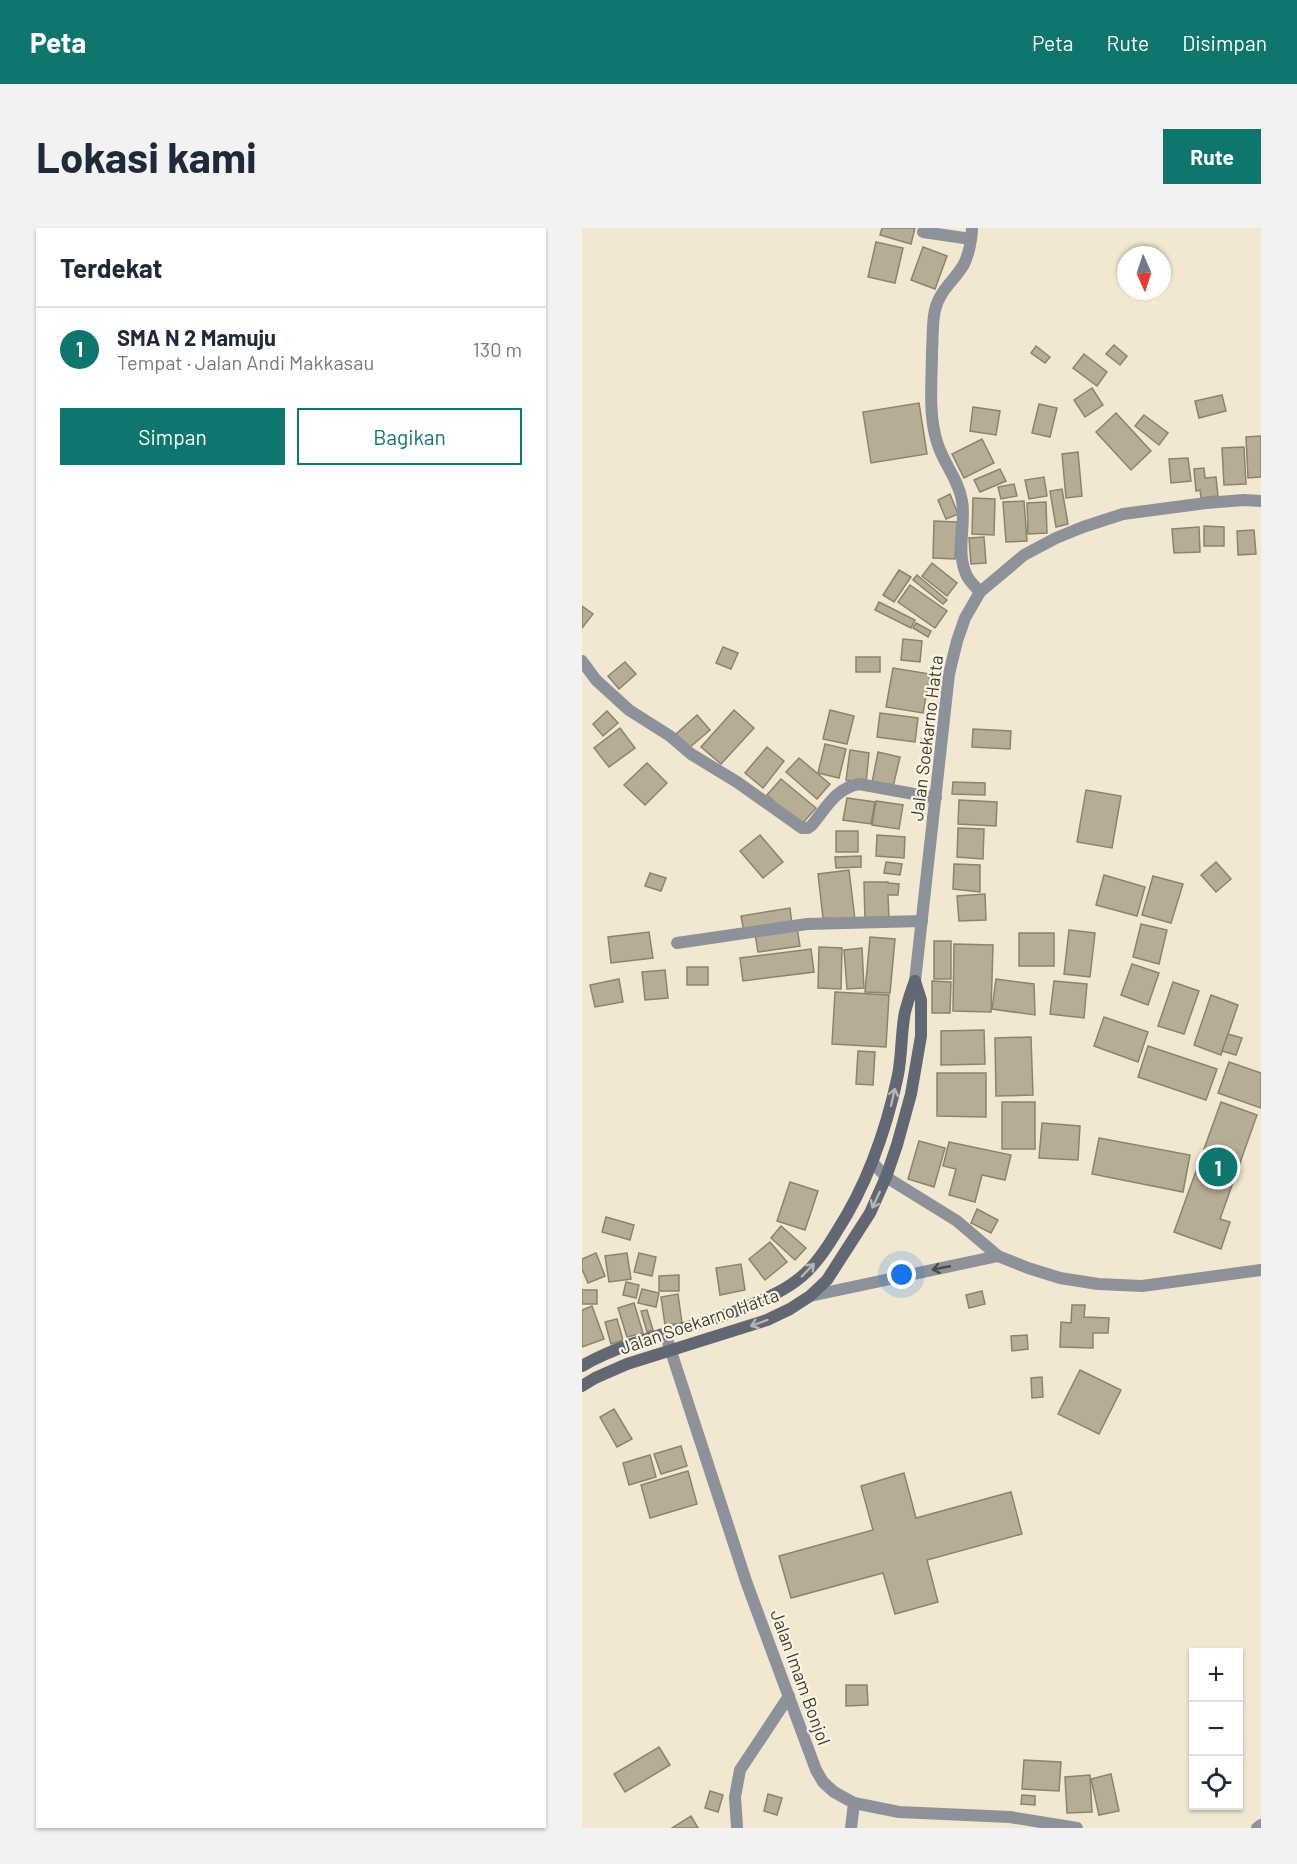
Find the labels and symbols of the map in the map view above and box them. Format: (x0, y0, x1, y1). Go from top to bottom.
north arrow (1117, 246, 1171, 300)
street label: Jalan Soekarno Hatta (905, 654, 947, 822)
one-way arrow (887, 1088, 899, 1107)
pin: 1 (1198, 1144, 1238, 1190)
one-way arrow (869, 1191, 881, 1209)
your location (887, 1260, 916, 1289)
one-way arrow (801, 1262, 815, 1277)
one-way arrow (932, 1263, 951, 1274)
street label: Jalan Soekarno Hatta (616, 1283, 782, 1359)
one-way arrow (750, 1318, 768, 1329)
street label: Jalan Imam Bonjol (766, 1606, 836, 1748)

